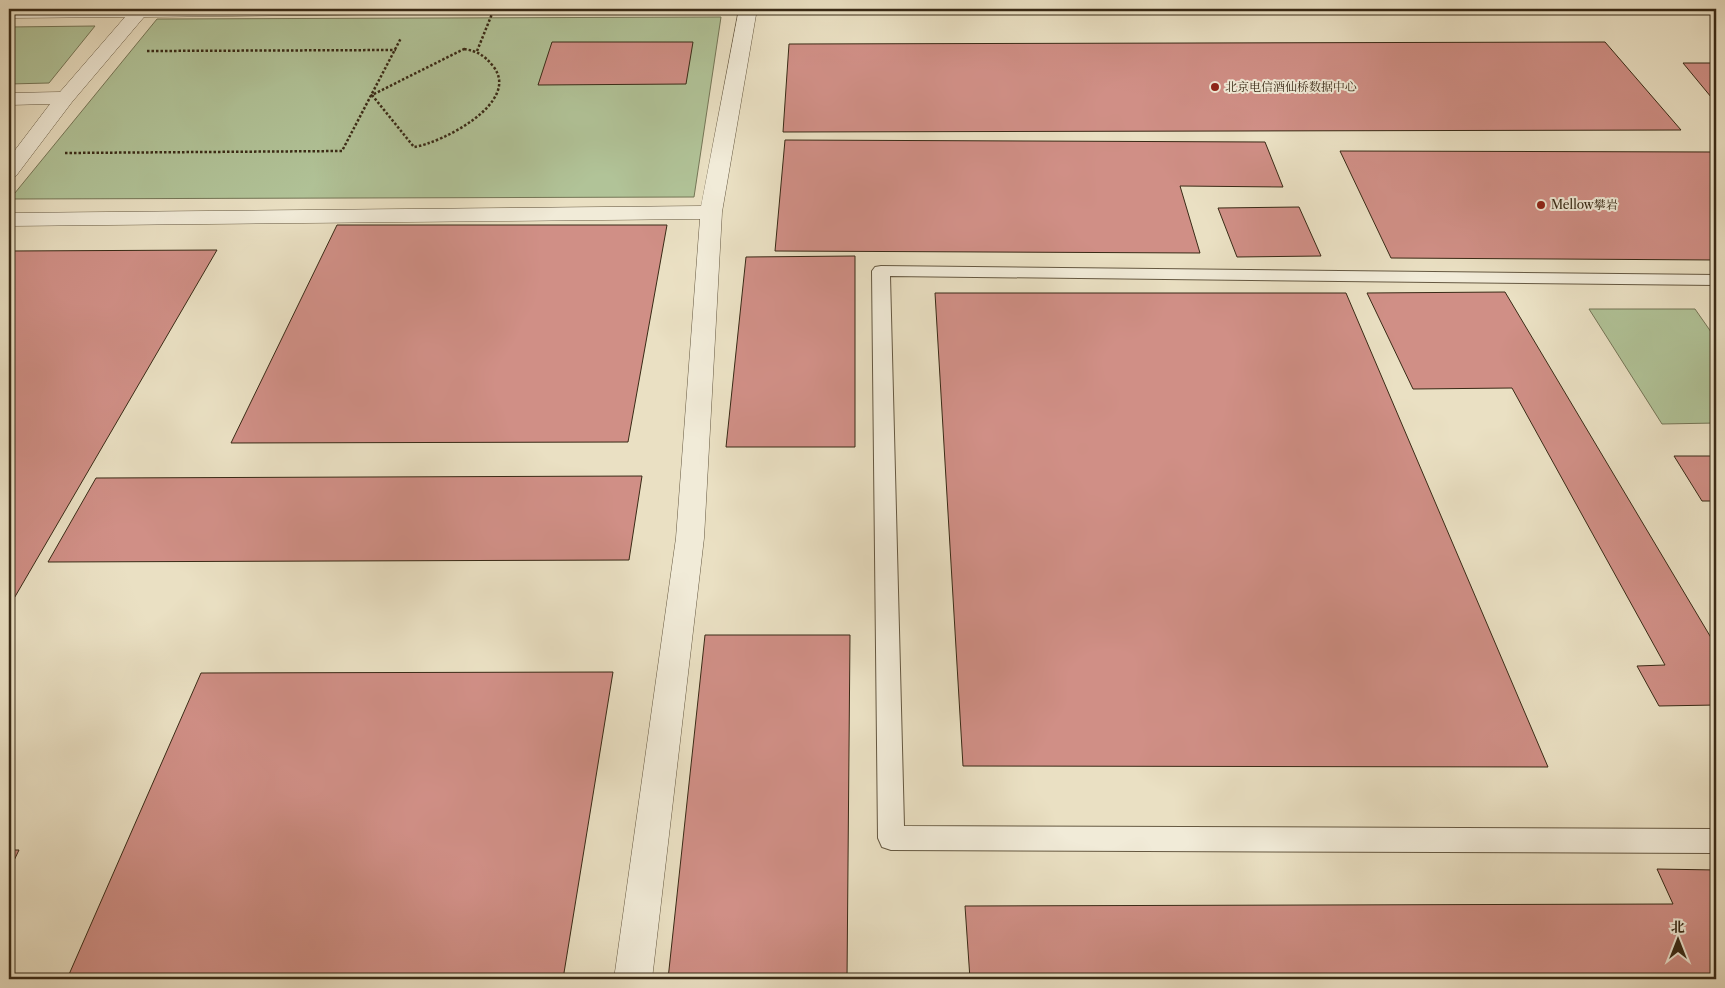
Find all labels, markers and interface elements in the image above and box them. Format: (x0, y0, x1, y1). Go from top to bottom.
place label: 北京电信酒仙桥数据中心 (1225, 79, 1357, 94)
marker: 北京电信酒仙桥数据中心 (1209, 81, 1221, 93)
place label: Mellow攀岩 (1551, 197, 1618, 212)
marker: Mellow攀岩 (1535, 199, 1547, 211)
north arrow (1652, 916, 1702, 966)
text: 北 (1671, 918, 1685, 936)

